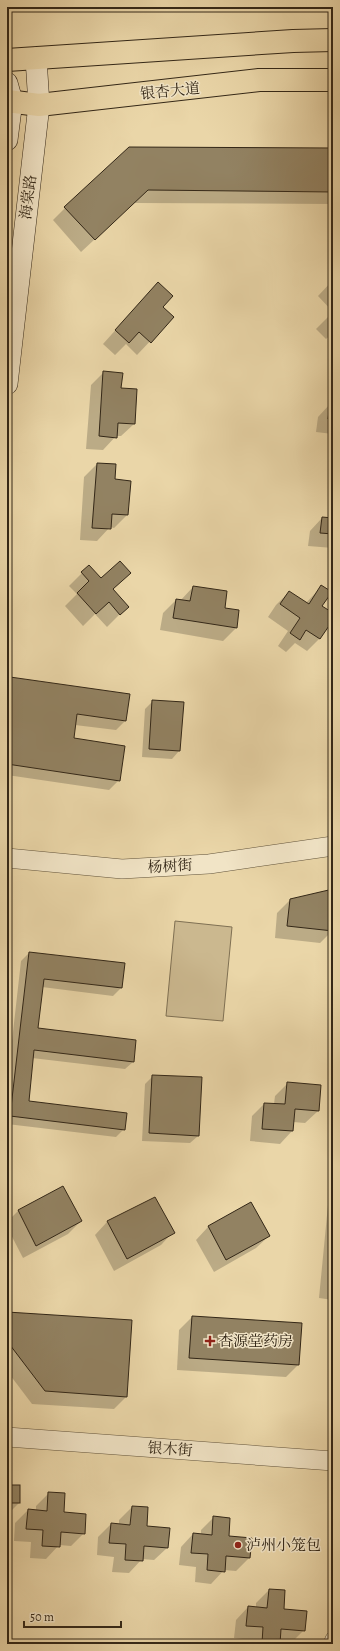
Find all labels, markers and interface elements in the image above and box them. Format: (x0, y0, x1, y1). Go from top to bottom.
street label: 银杏大道 (139, 78, 201, 104)
street label: 海棠路 (15, 173, 41, 221)
street label: 杨树街 (147, 855, 193, 877)
place label: 杏源堂药房 (218, 1331, 293, 1351)
marker: 杏源堂药房 (205, 1336, 215, 1346)
street label: 银木街 (147, 1437, 193, 1461)
place label: 泸州小笼包 (246, 1535, 321, 1555)
marker: 泸州小笼包 (233, 1540, 243, 1550)
scale bar (24, 1603, 121, 1629)
text: 50 m (30, 1609, 54, 1625)

